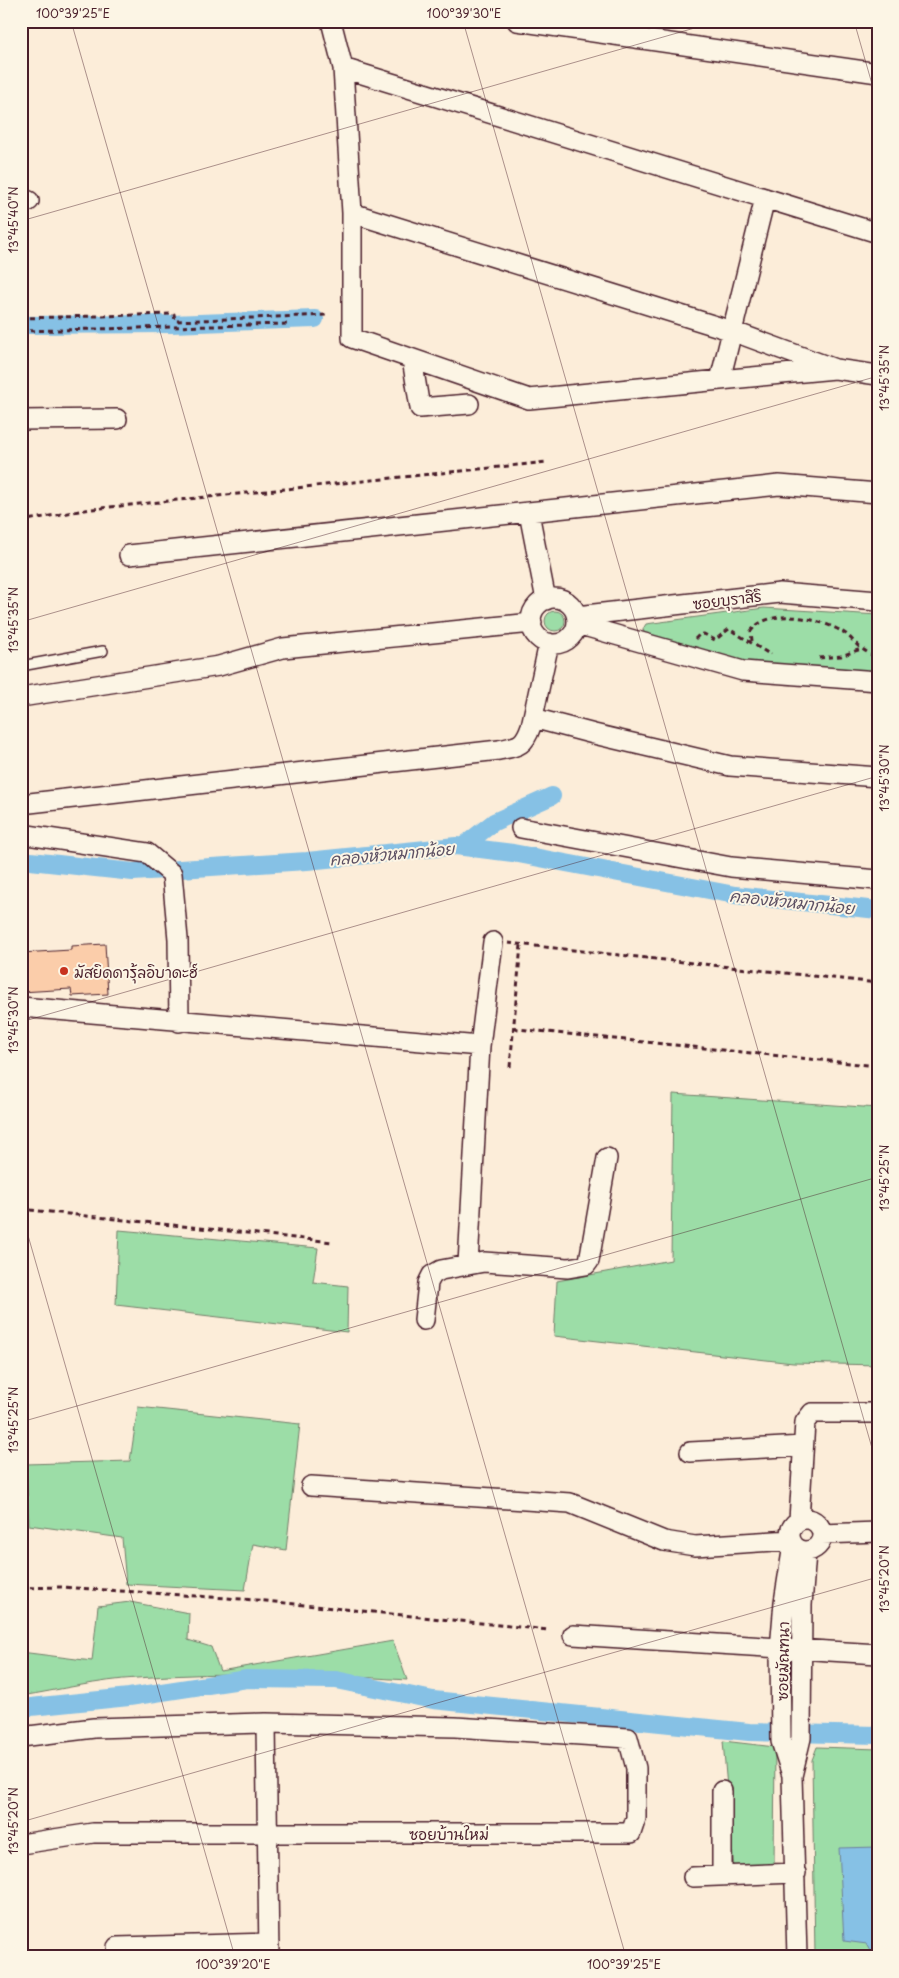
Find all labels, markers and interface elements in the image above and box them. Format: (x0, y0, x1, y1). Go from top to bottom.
text: 100°39'25"E (36, 4, 110, 22)
text: 100°39'30"E (427, 4, 501, 22)
text: 13°45'40"N (4, 186, 22, 254)
text: 13°45'35"N (875, 345, 893, 411)
street label: ซอยบุราสิริ (691, 583, 763, 616)
text: 13°45'35"N (4, 587, 22, 653)
text: 13°45'30"N (875, 744, 893, 812)
water label: คลองหัวหมากน้อย (329, 835, 457, 870)
water label: คลองหัวหมากน้อย (729, 883, 857, 920)
place label: มัสยิดดารุ้ลอิบาดะฮ์ (74, 960, 198, 984)
marker: มัสยิดดารุ้ลอิบาดะฮ์ (58, 965, 70, 977)
text: 13°45'30"N (4, 986, 22, 1054)
text: 13°45'25"N (875, 1145, 893, 1211)
text: 13°45'25"N (4, 1387, 22, 1453)
text: 13°45'20"N (875, 1545, 893, 1613)
street label: ซอยมัณฑนา (770, 1621, 794, 1701)
text: 13°45'20"N (4, 1787, 22, 1855)
street label: ซอยบ้านใหม่ (409, 1822, 489, 1845)
text: 100°39'20"E (195, 1955, 271, 1973)
text: 100°39'25"E (587, 1955, 661, 1973)

